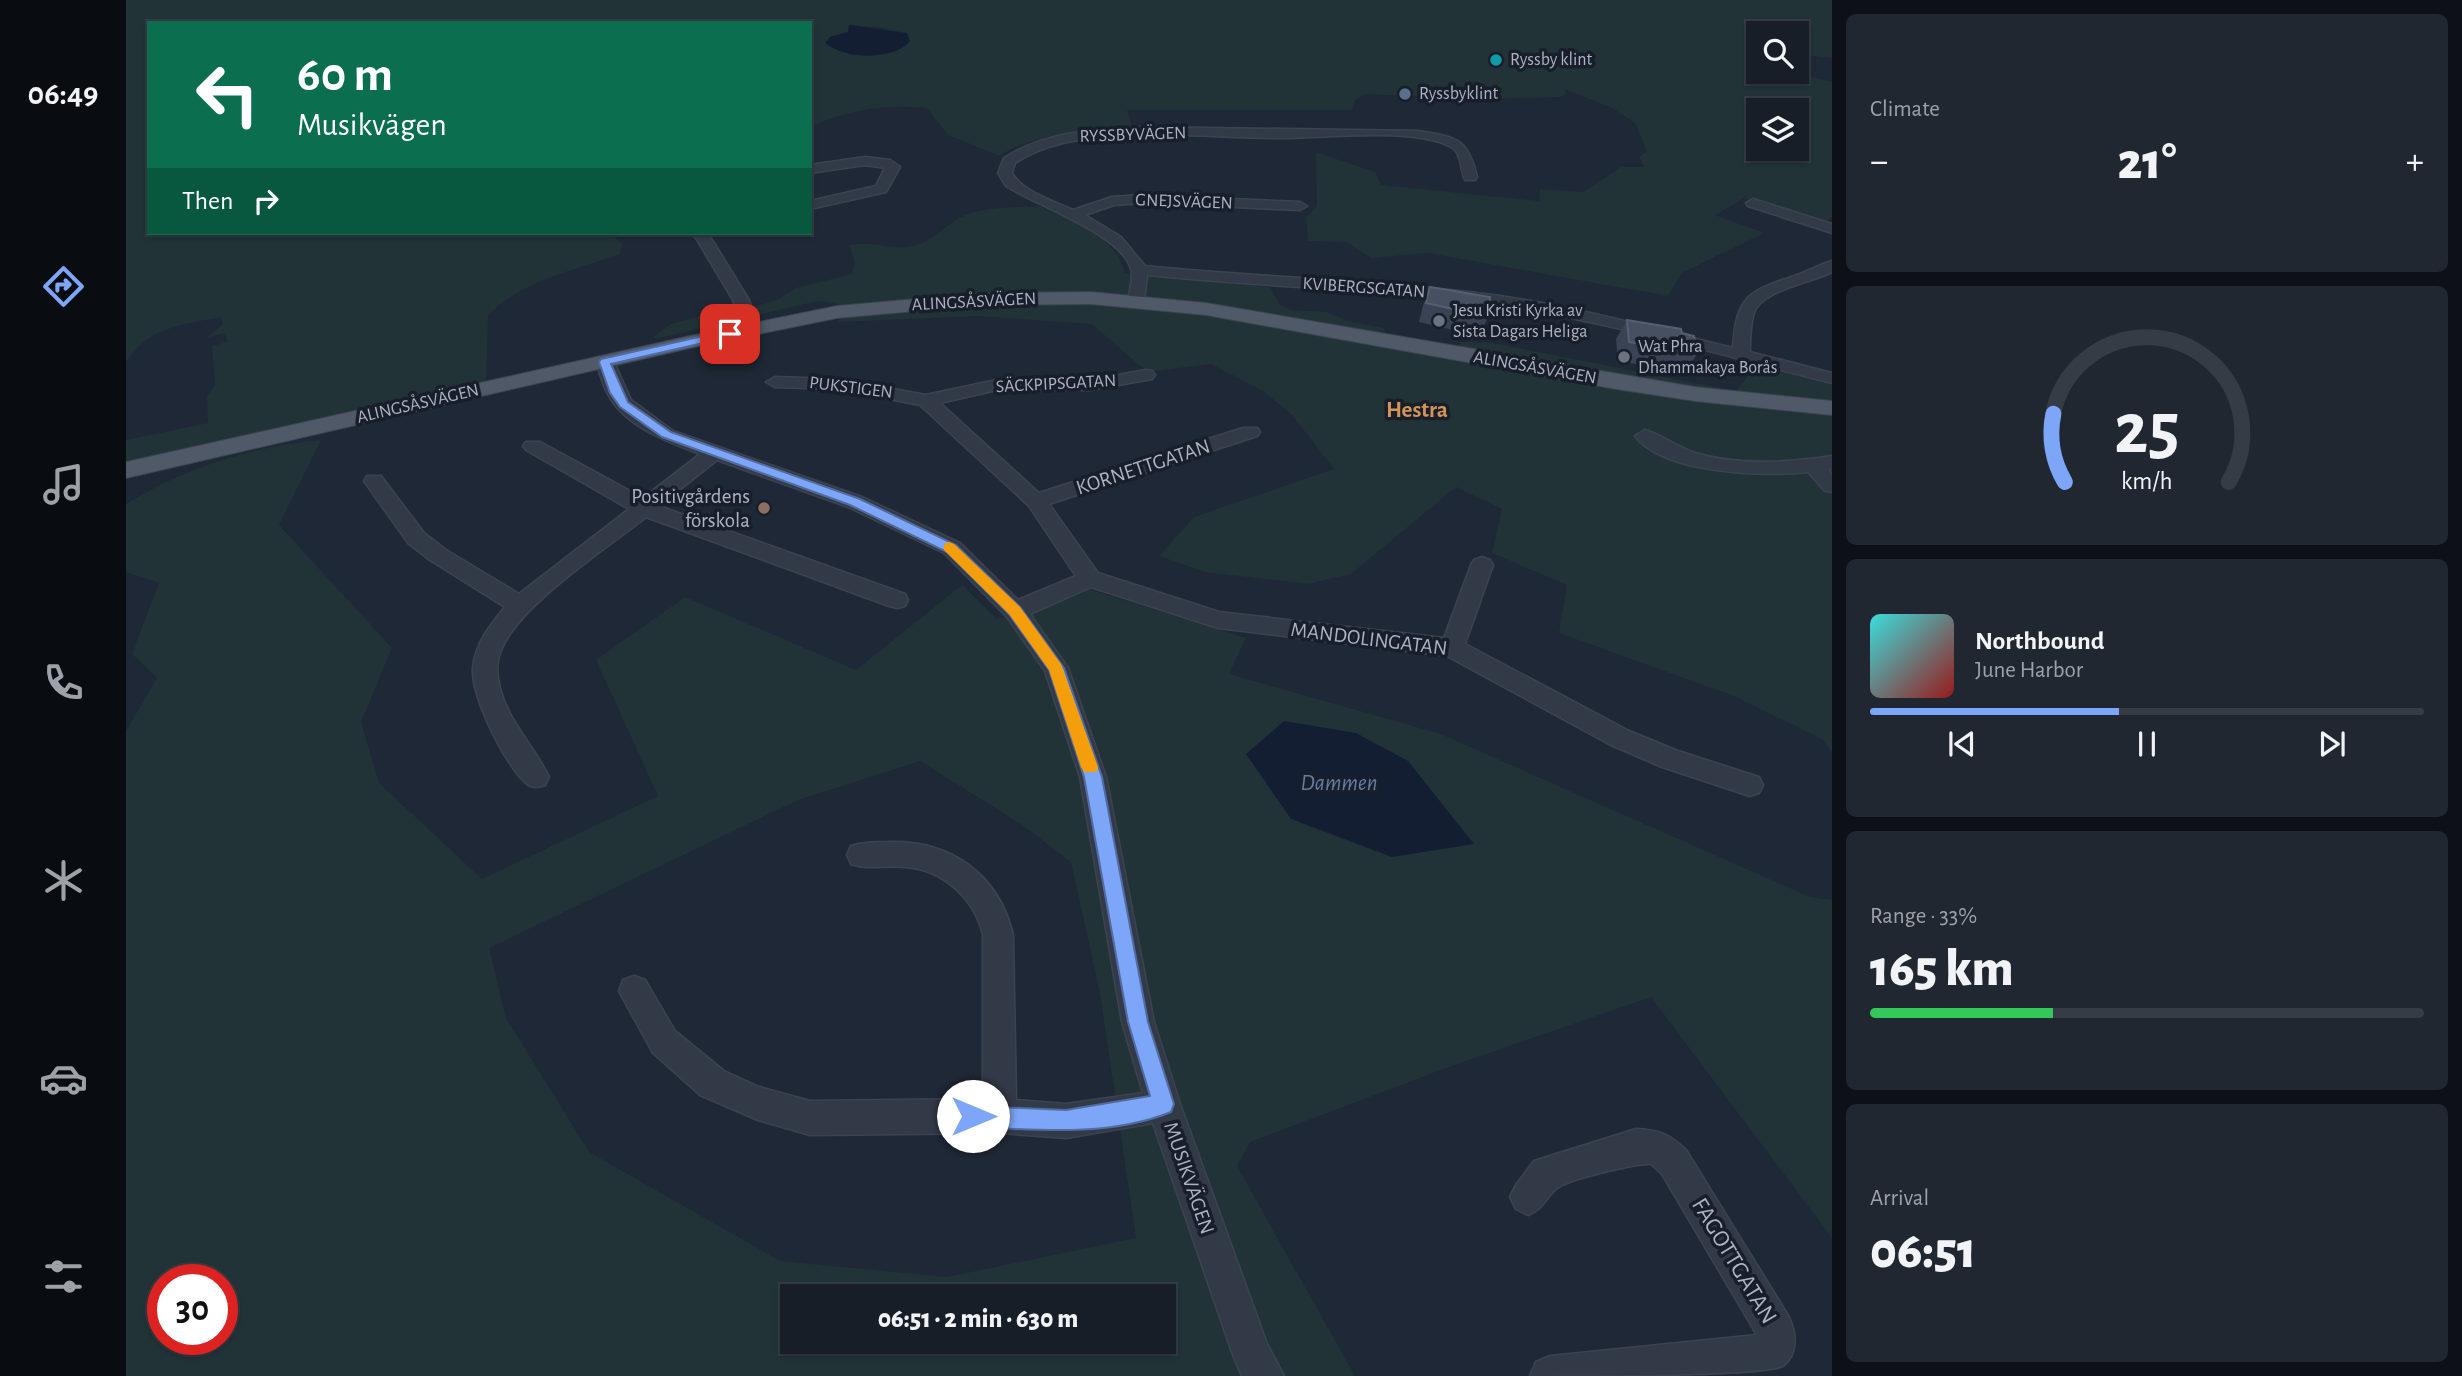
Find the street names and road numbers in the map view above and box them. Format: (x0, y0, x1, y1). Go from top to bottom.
street label: RYSSBYVÄGEN (1079, 122, 1187, 146)
street label: GNEJSVÄGEN (1135, 189, 1233, 213)
street label: KVIBERGSGATAN (1302, 275, 1426, 301)
street label: ALINGSÅSVÄGEN (911, 287, 1037, 314)
street label: ALINGSÅSVÄGEN (1472, 345, 1598, 388)
street label: SÄCKPIPSGATAN (995, 370, 1117, 396)
street label: PUKSTIGEN (808, 374, 894, 402)
street label: ALINGSÅSVÄGEN (355, 378, 481, 427)
street label: KORNETTGATAN (1073, 435, 1213, 499)
street label: MANDOLINGATAN (1290, 619, 1448, 659)
street label: MUSIKVÄGEN (1160, 1119, 1219, 1237)
street label: FAGOTTGATAN (1687, 1194, 1781, 1328)

